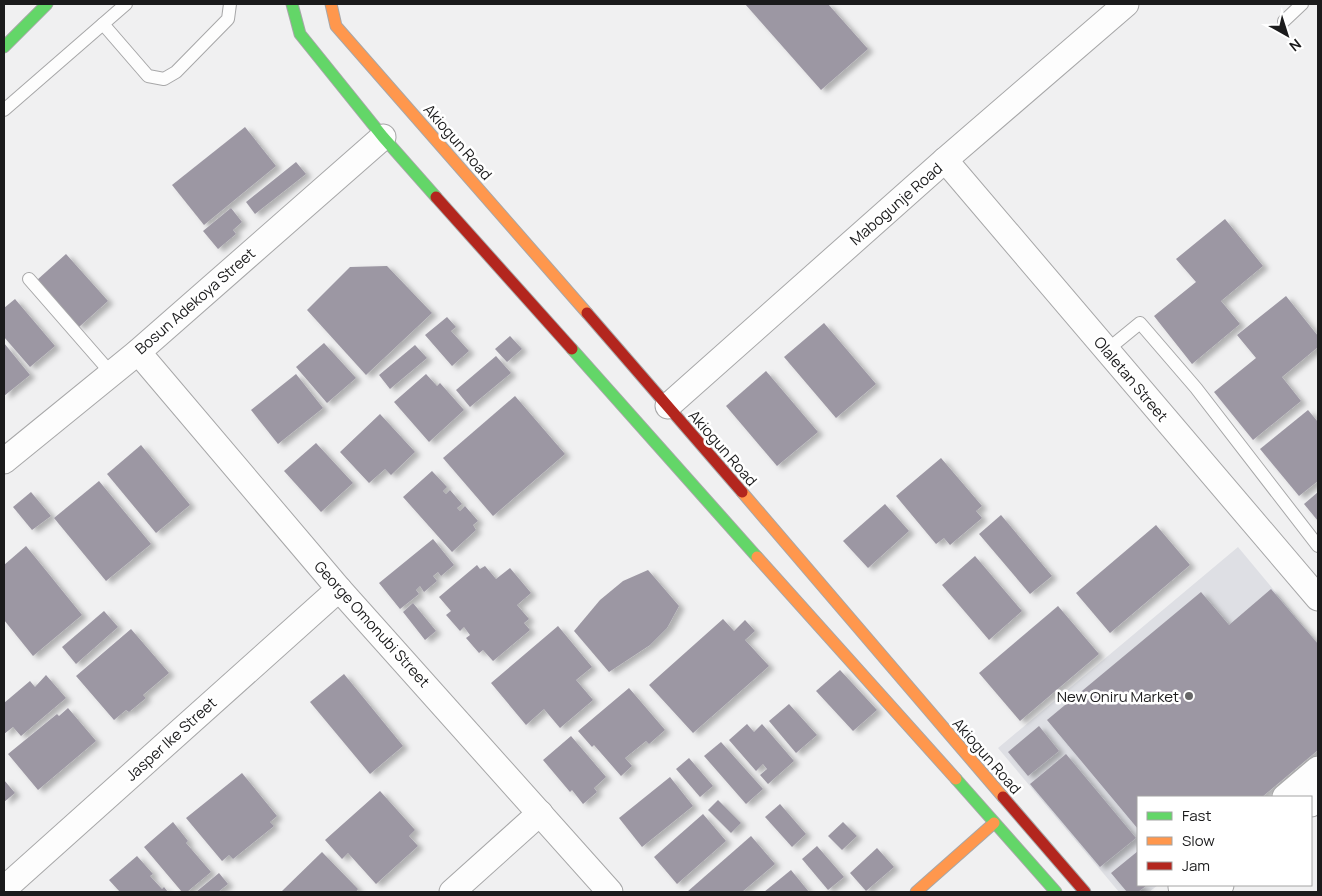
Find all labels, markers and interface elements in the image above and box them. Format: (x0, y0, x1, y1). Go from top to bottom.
north arrow (1262, 10, 1312, 60)
text: N (1286, 35, 1305, 56)
street label: Akiogun Road (419, 99, 497, 185)
street label: Mabogunje Road (845, 158, 947, 250)
street label: Bosun Adekoya Street (130, 243, 260, 359)
street label: Olaletan Street (1089, 332, 1173, 426)
street label: Akiogun Road (684, 405, 762, 491)
street label: George Omonubi Street (309, 556, 435, 692)
place label: New Oniru Market (1057, 686, 1179, 707)
marker: New Oniru Market (1183, 690, 1195, 702)
street label: Jasper Ike Street (121, 692, 221, 786)
street label: Akiogun Road (948, 713, 1026, 799)
legend (1137, 796, 1312, 886)
text: Fast (1182, 805, 1211, 826)
text: Slow (1182, 830, 1215, 851)
text: Jam (1182, 855, 1210, 876)

